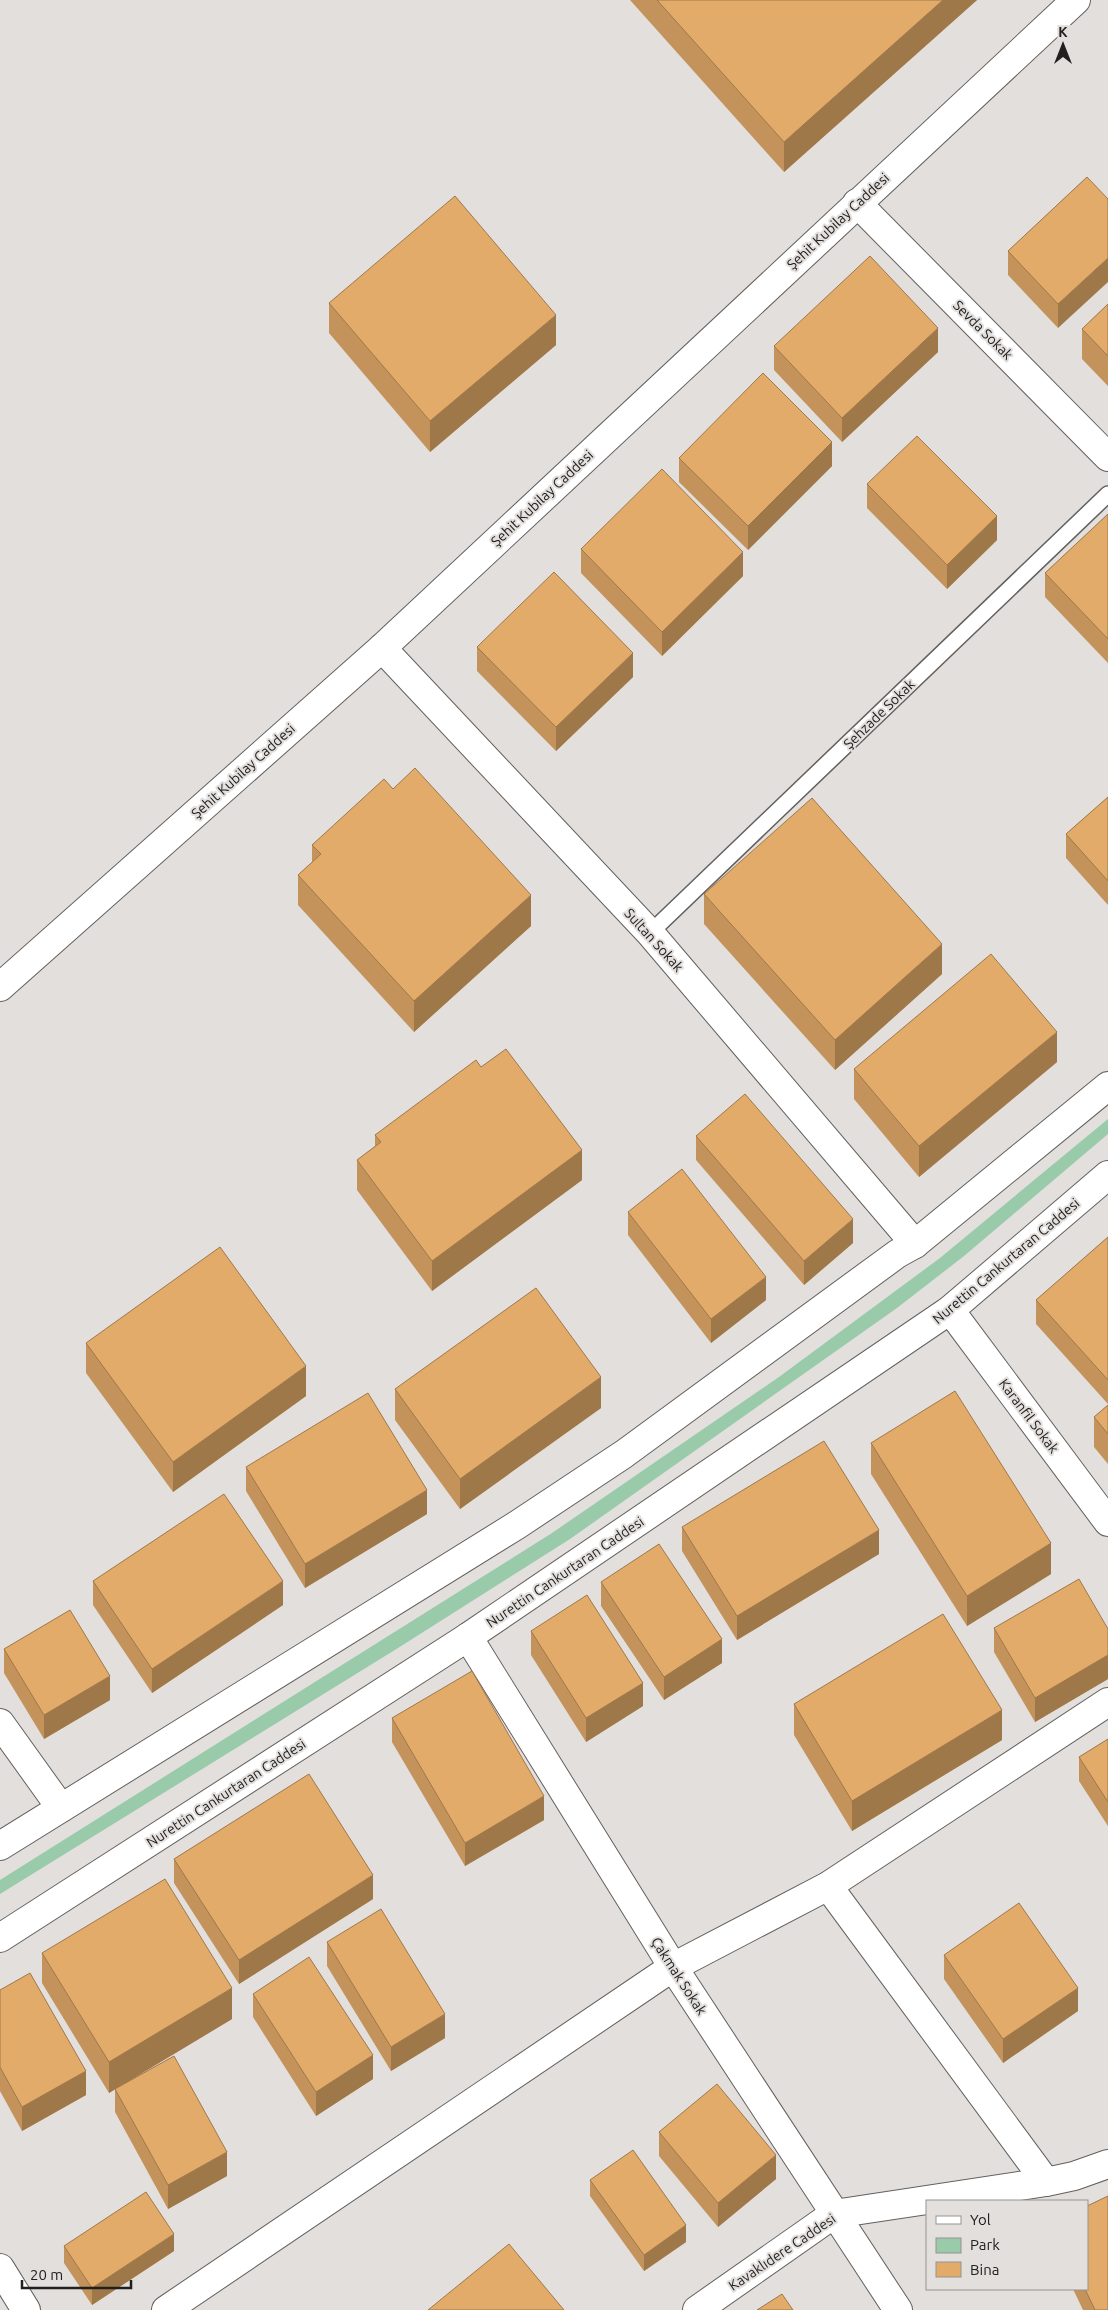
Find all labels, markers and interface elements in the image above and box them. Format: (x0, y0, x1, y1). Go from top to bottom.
north arrow (1038, 20, 1088, 70)
text: K (1058, 24, 1068, 40)
street label: Şehit Kubilay Caddesi (784, 170, 892, 272)
street label: Sevda Sokak (950, 297, 1016, 363)
street label: Şehit Kubilay Caddesi (488, 447, 596, 549)
street label: Şehzade Sokak (840, 676, 918, 752)
street label: Şehit Kubilay Caddesi (188, 720, 298, 822)
street label: Sultan Sokak (621, 905, 687, 975)
street label: Nurettin Cankurtaran Caddesi (929, 1195, 1083, 1327)
street label: Karanfil Sokak (996, 1376, 1062, 1456)
street label: Nurettin Cankurtaran Caddesi (483, 1513, 647, 1631)
street label: Nurettin Cankurtaran Caddesi (143, 1736, 309, 1850)
street label: Çakmak Sokak (648, 1934, 710, 2018)
legend (926, 2200, 1088, 2290)
street label: Kavaklıdere Caddesi (726, 2210, 838, 2294)
text: Yol (970, 2211, 991, 2228)
text: Park (970, 2236, 1000, 2253)
scale bar (22, 2258, 131, 2290)
text: Bina (970, 2261, 999, 2278)
text: 20 m (30, 2266, 63, 2283)

